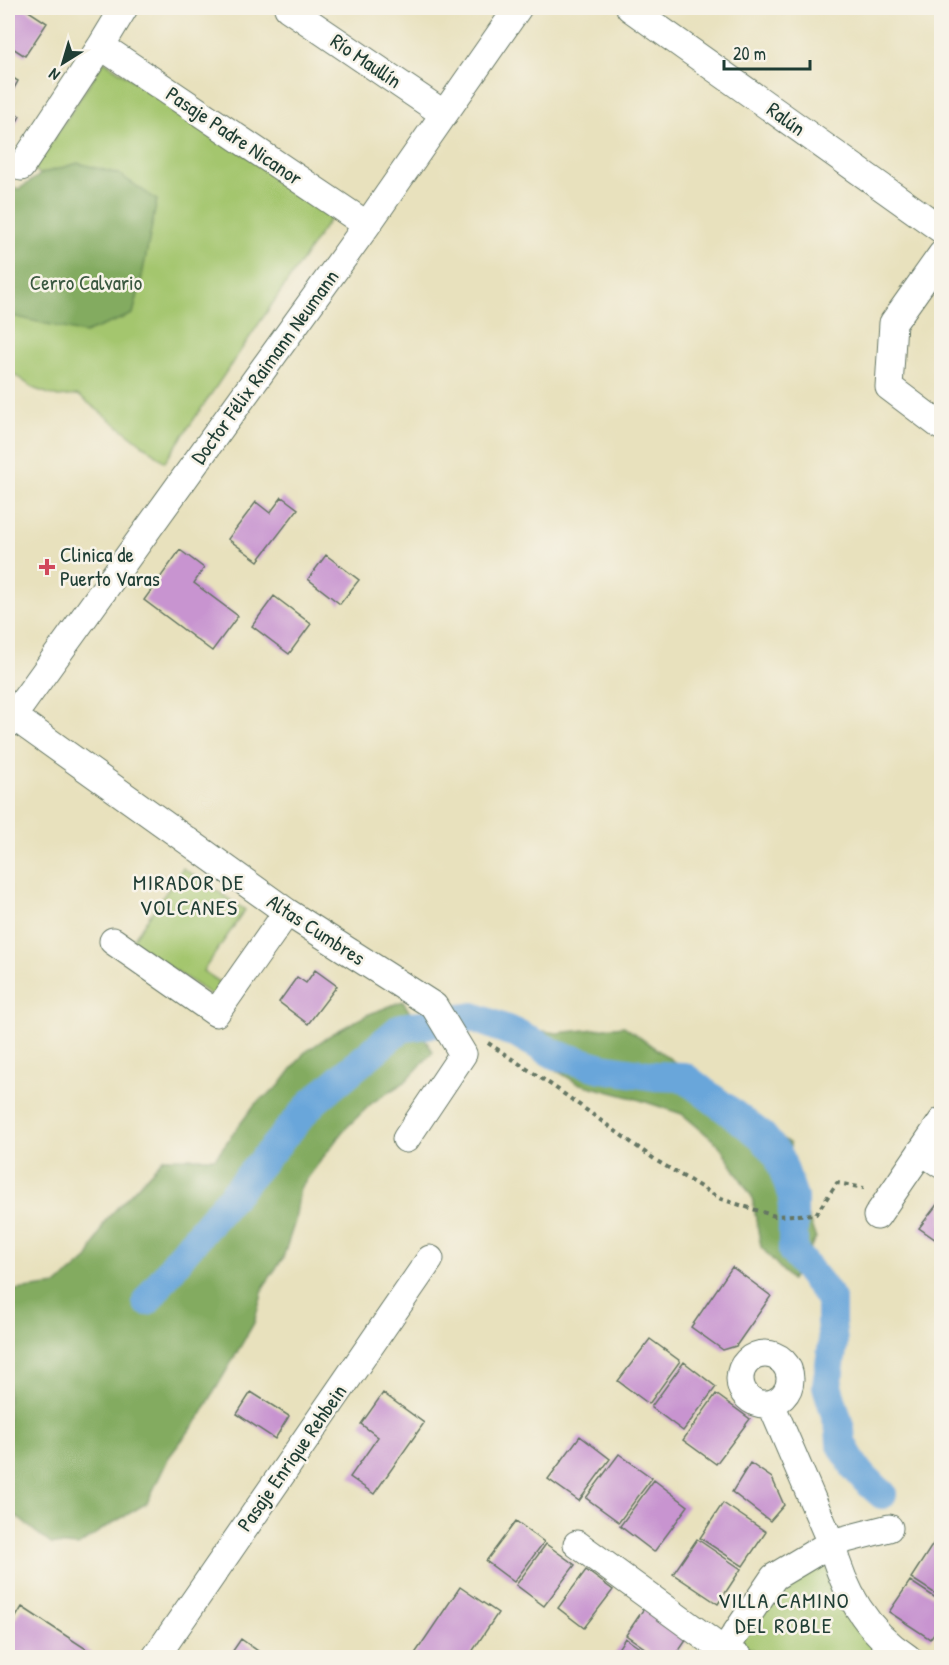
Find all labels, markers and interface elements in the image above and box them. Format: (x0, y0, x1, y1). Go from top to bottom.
street label: Río Maullín (325, 26, 408, 95)
north arrow (33, 33, 93, 93)
scale bar (724, 33, 810, 71)
text: 20 m (733, 41, 766, 66)
text: N (44, 63, 64, 86)
street label: Pasaje Padre Nicanor (160, 79, 308, 192)
street label: Ralún (761, 95, 812, 142)
street label: Doctor Félix Raimann Neumann (184, 263, 345, 470)
park label: Cerro Calvario (30, 268, 142, 297)
place label: Clinica de Puerto Varas (60, 540, 160, 593)
marker: Clinica de Puerto Varas (38, 558, 56, 576)
district label: MIRADOR DE VOLCANES (133, 867, 245, 922)
street label: Altas Cumbres (262, 887, 371, 972)
street label: Pasaje Enrique Rehbein (230, 1378, 353, 1537)
district label: VILLA CAMINO DEL ROBLE (718, 1585, 850, 1640)

